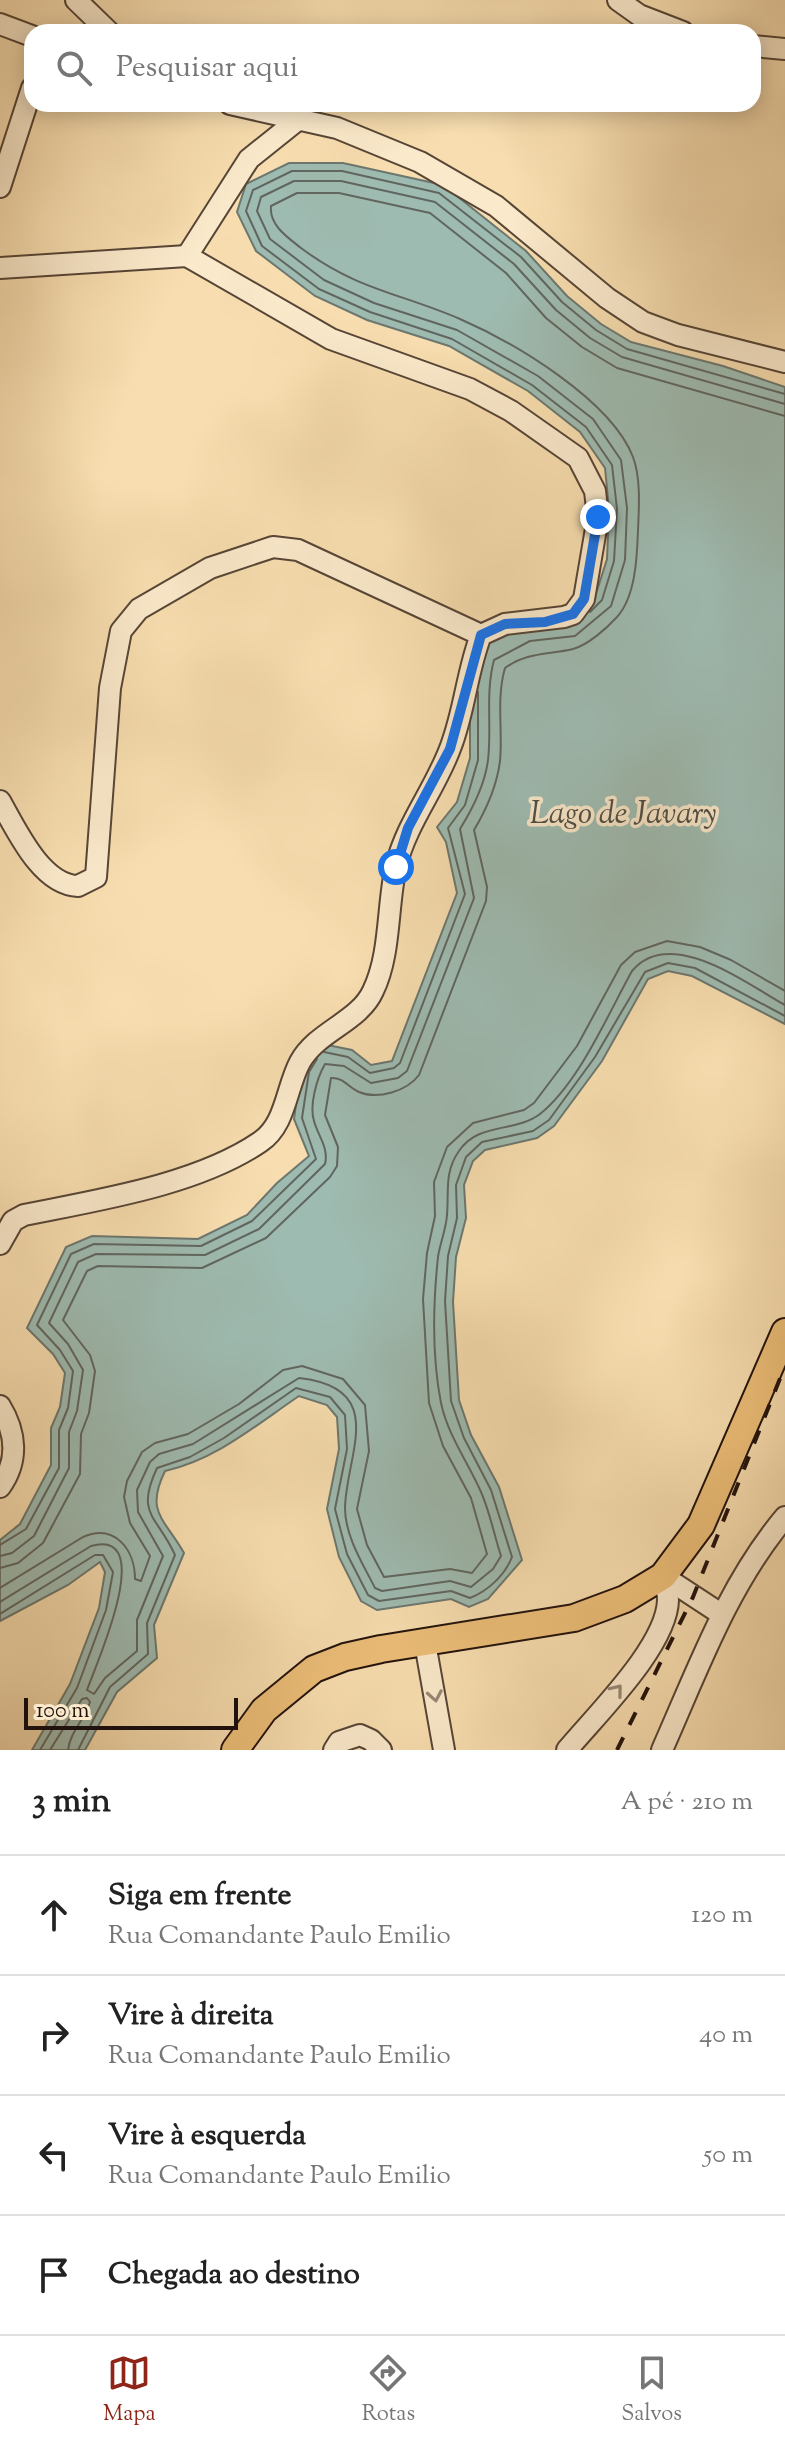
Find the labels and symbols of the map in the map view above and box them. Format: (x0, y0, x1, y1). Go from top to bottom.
route end (580, 499, 616, 535)
water label: Lago de Javary (530, 792, 716, 838)
route start (378, 849, 414, 885)
one-way arrow (607, 1684, 621, 1699)
one-way arrow (425, 1690, 442, 1703)
scale bar (24, 1694, 238, 1730)

